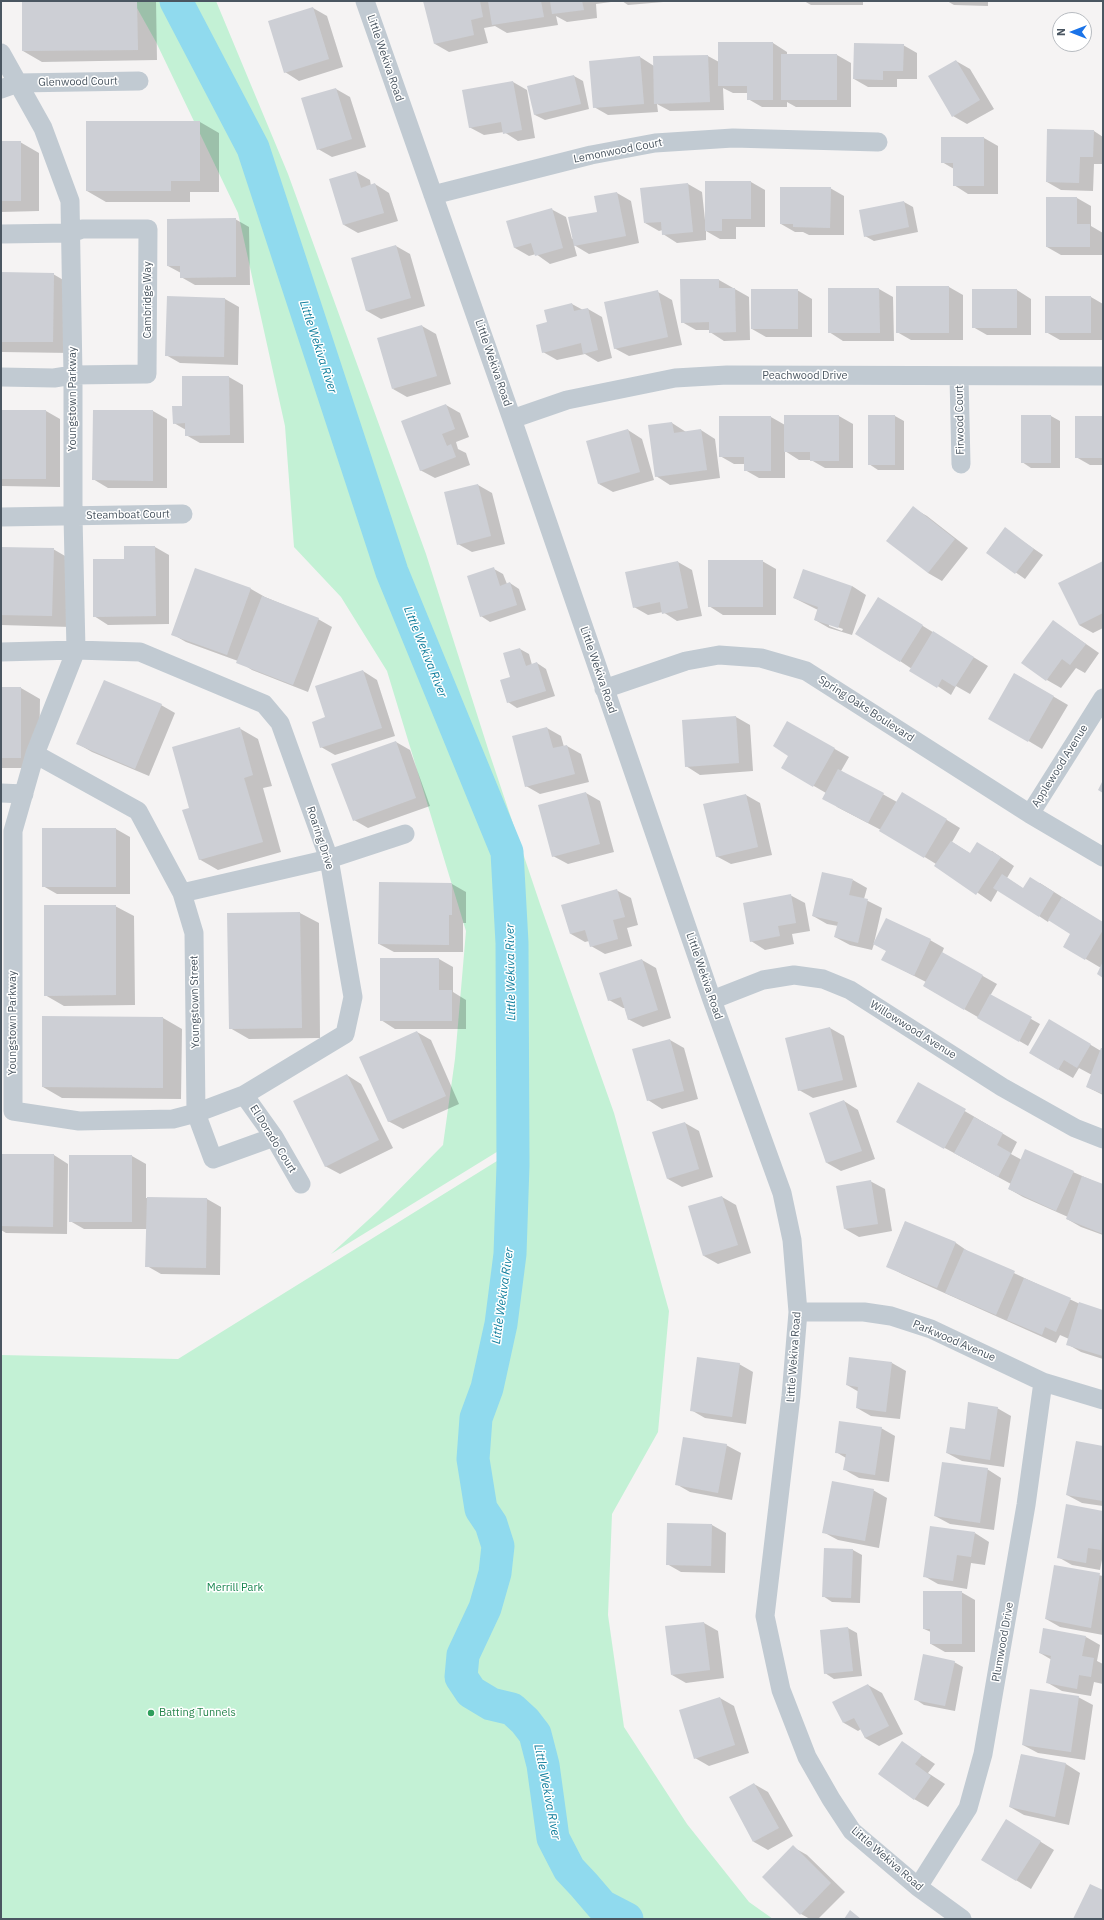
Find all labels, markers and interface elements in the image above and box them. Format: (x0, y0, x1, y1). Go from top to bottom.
north arrow (1052, 12, 1092, 52)
street label: Little Wekiva Road (364, 13, 406, 103)
text: N (1054, 28, 1068, 36)
street label: Glenwood Court (38, 75, 118, 89)
street label: Lemonwood Court (572, 136, 664, 166)
street label: Cambridge Way (141, 261, 155, 339)
water label: Little Wekiva River (296, 299, 340, 395)
street label: Little Wekiva Road (472, 318, 514, 408)
street label: Youngstown Parkway (66, 347, 80, 451)
street label: Peachwood Drive (762, 369, 848, 383)
street label: Firwood Court (953, 385, 967, 455)
street label: Steamboat Court (86, 508, 170, 522)
water label: Little Wekiva River (400, 604, 450, 700)
street label: Little Wekiva Road (577, 625, 619, 715)
street label: Spring Oaks Boulevard (816, 673, 916, 745)
street label: Applewood Avenue (1029, 722, 1091, 810)
street label: Roaring Drive (304, 805, 336, 871)
water label: Little Wekiva River (503, 923, 519, 1021)
street label: Little Wekiva Road (683, 931, 725, 1021)
street label: Youngstown Street (188, 955, 202, 1049)
street label: Youngstown Parkway (6, 971, 20, 1075)
street label: Willowwood Avenue (867, 998, 959, 1062)
street label: El Dorado Court (247, 1103, 299, 1175)
water label: Little Wekiva River (489, 1247, 517, 1345)
street label: Little Wekiva Road (784, 1311, 804, 1403)
street label: Parkwood Avenue (911, 1318, 997, 1364)
park label: Merrill Park (207, 1581, 263, 1595)
street label: Plumwood Drive (989, 1601, 1017, 1683)
place label: Batting Tunnels (159, 1706, 236, 1720)
marker: Batting Tunnels (146, 1708, 156, 1718)
water label: Little Wekiva River (531, 1743, 563, 1841)
street label: Little Wekiva Road (848, 1824, 926, 1894)

